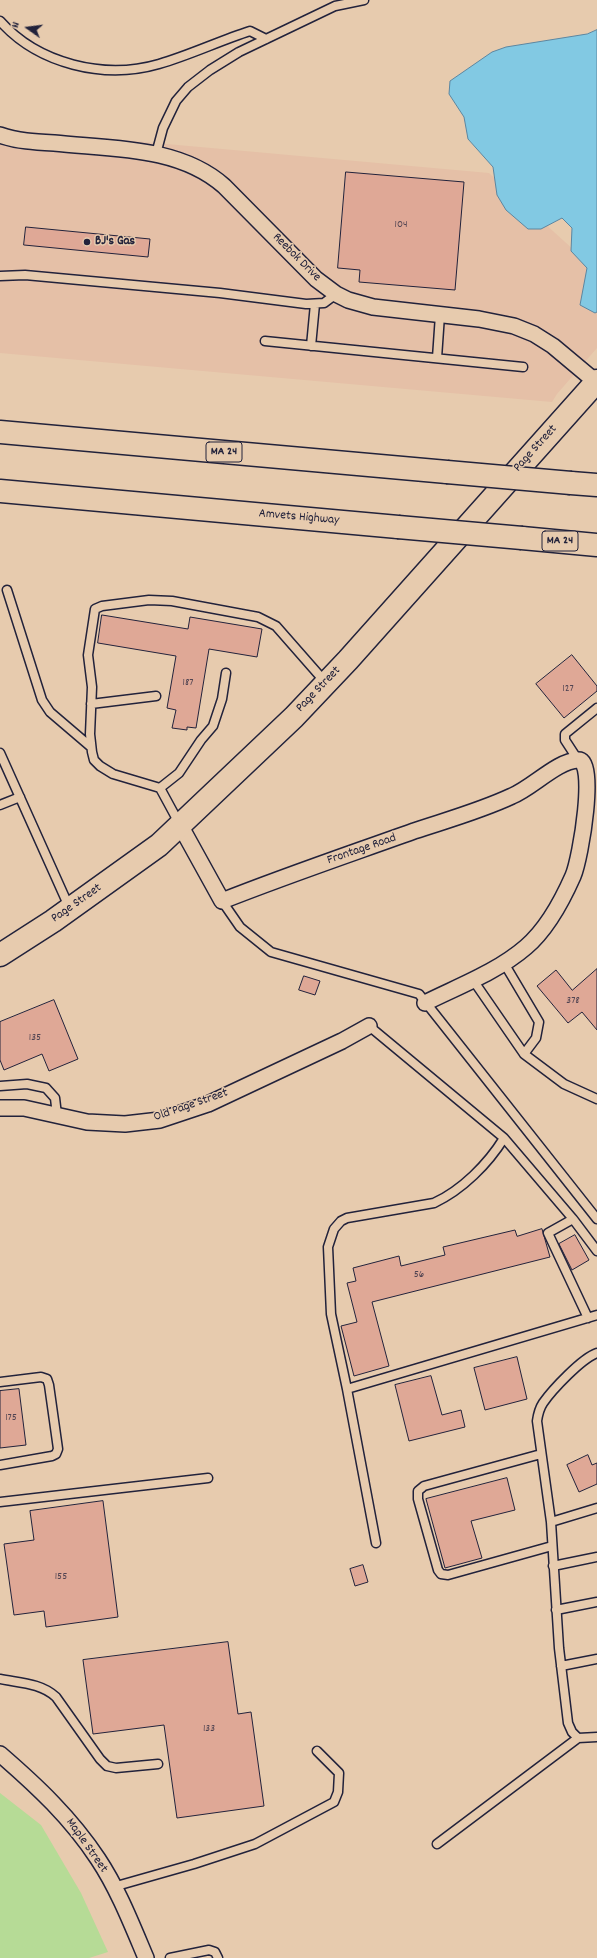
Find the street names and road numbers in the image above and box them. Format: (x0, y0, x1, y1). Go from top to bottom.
street label: Reebok Drive (268, 230, 324, 286)
street label: Page Street (511, 422, 561, 476)
road number: MA 24 (206, 442, 242, 462)
street label: Amvets Highway (258, 507, 340, 529)
road number: MA 24 (542, 531, 578, 551)
street label: Page Street (293, 664, 345, 716)
street label: Frontage Road (325, 831, 399, 869)
street label: Page Street (49, 881, 105, 927)
street label: Old Page Street (152, 1086, 230, 1126)
street label: Maple Street (62, 1816, 110, 1876)

